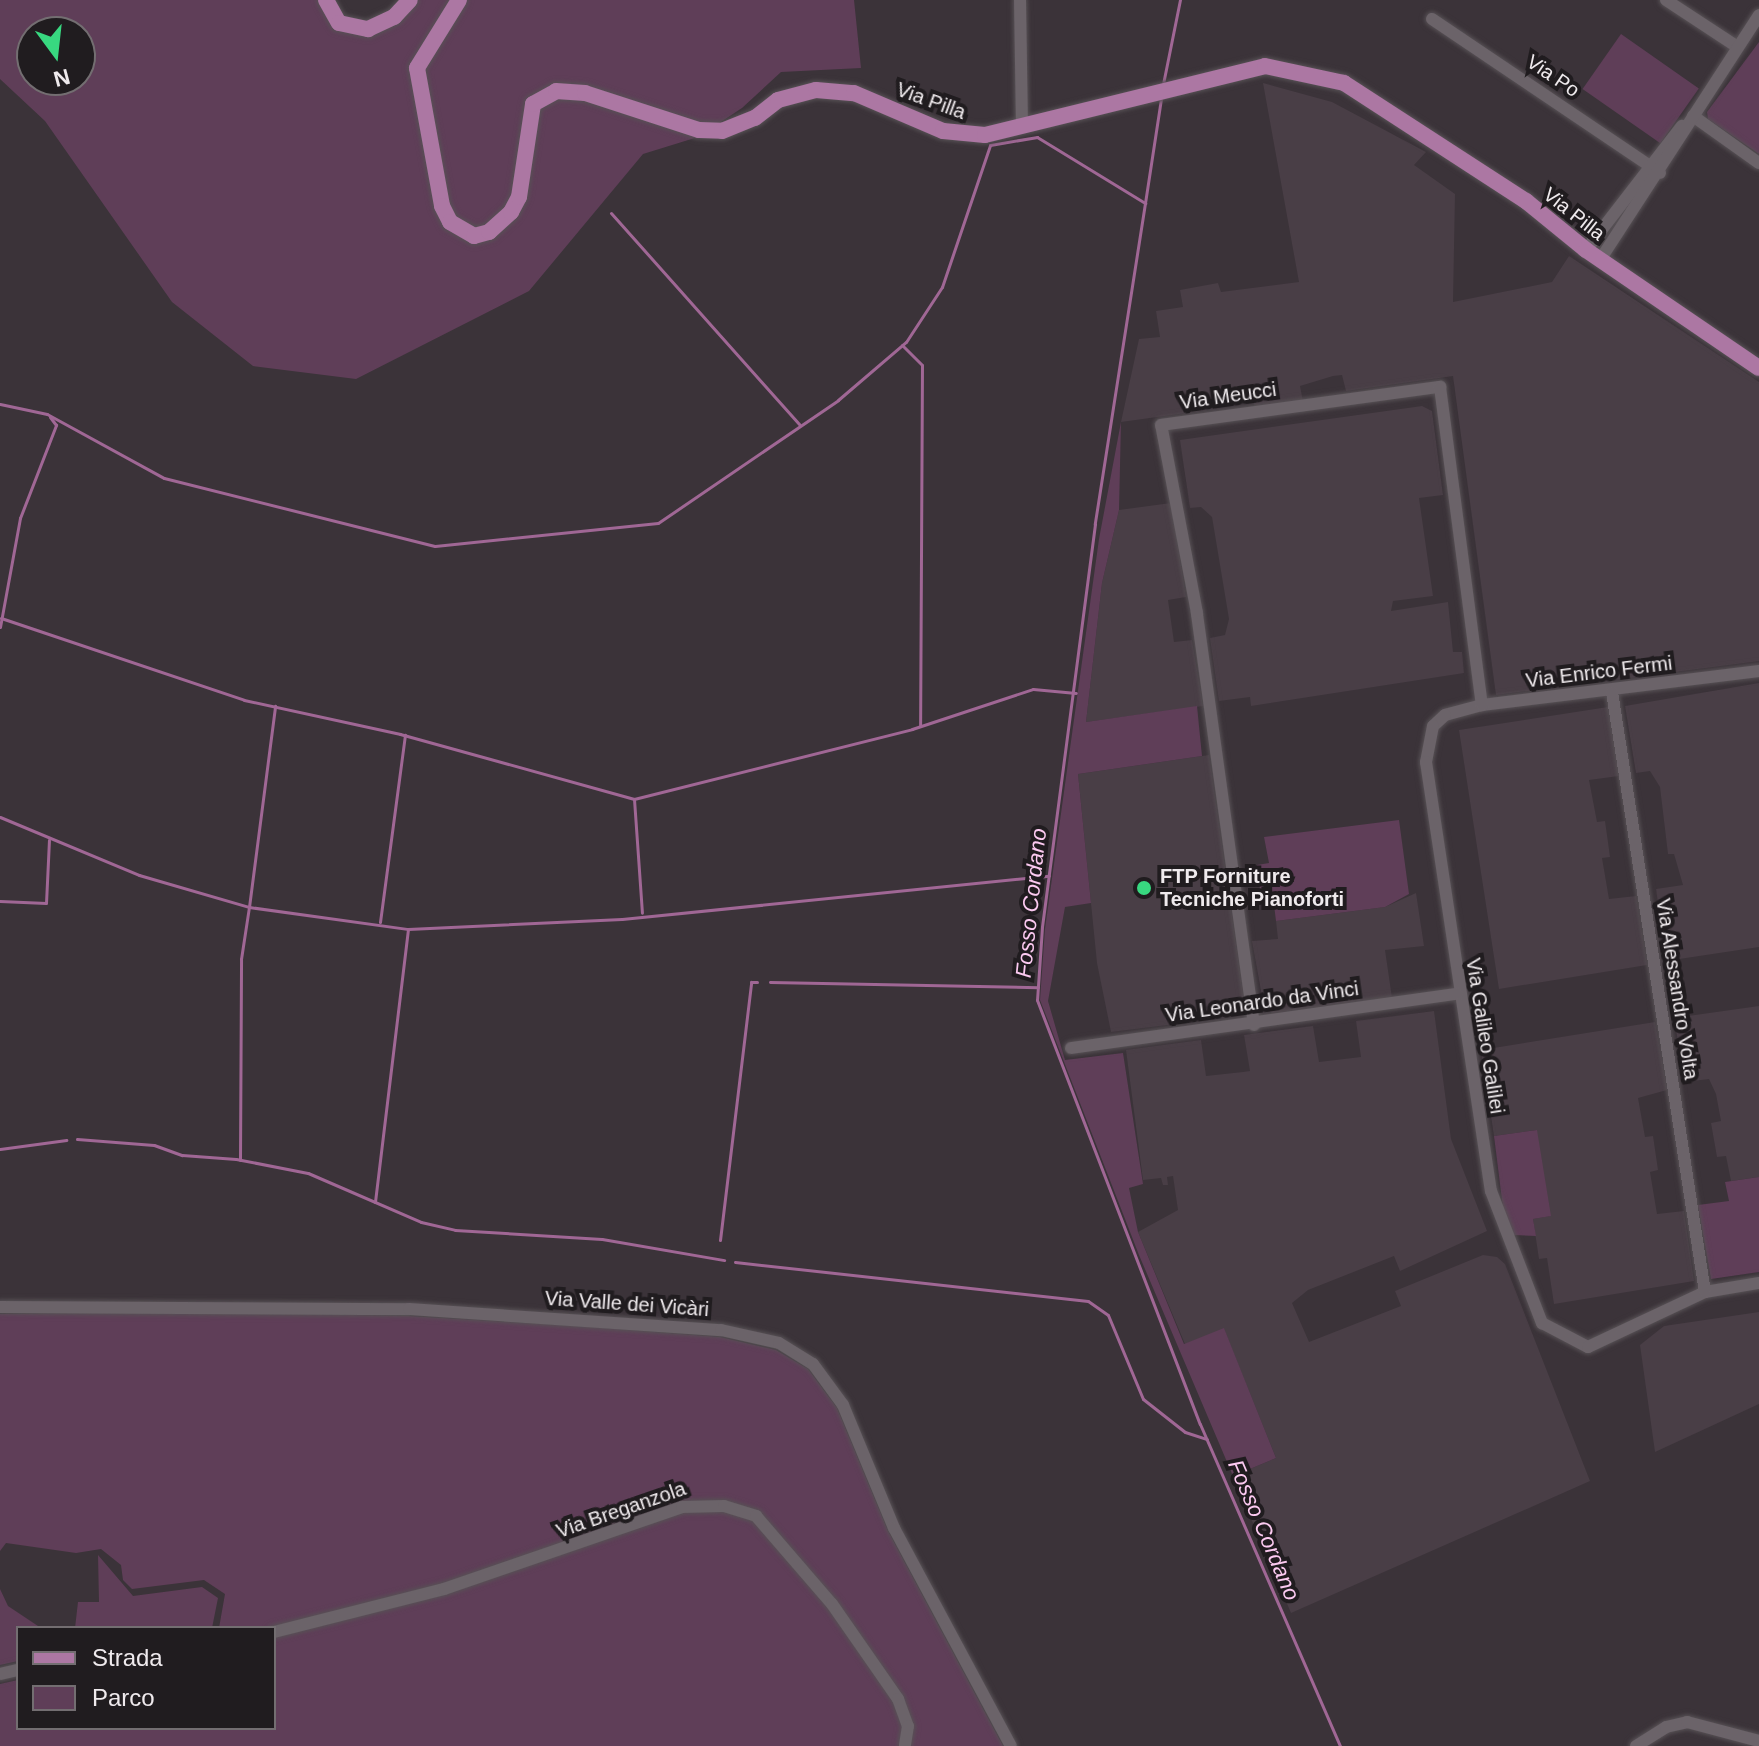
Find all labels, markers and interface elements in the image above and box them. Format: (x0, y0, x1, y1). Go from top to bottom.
north arrow (16, 16, 96, 96)
street label: Via Po (1522, 50, 1584, 102)
text: N (51, 64, 73, 92)
street label: Via Pilla (893, 77, 969, 125)
street label: Via Pilla (1538, 182, 1610, 246)
street label: Via Meucci (1178, 377, 1278, 415)
street label: Via Enrico Fermi (1524, 651, 1674, 693)
water label: Fosso Cordano (1010, 827, 1052, 979)
place label: FTP Forniture Tecniche Pianoforti (1160, 864, 1344, 911)
marker: FTP Forniture Tecniche Pianoforti (1135, 879, 1153, 897)
street label: Via Alessandro Volta (1651, 896, 1703, 1082)
street label: Via Galileo Galilei (1461, 956, 1509, 1116)
street label: Via Leonardo da Vinci (1164, 977, 1360, 1027)
street label: Via Valle dei Vicàri (544, 1286, 710, 1322)
water label: Fosso Cordano (1222, 1456, 1306, 1604)
street label: Via Breganzola (553, 1477, 689, 1543)
legend (16, 1626, 276, 1730)
text: Strada (92, 1644, 163, 1671)
text: Parco (92, 1684, 155, 1711)

